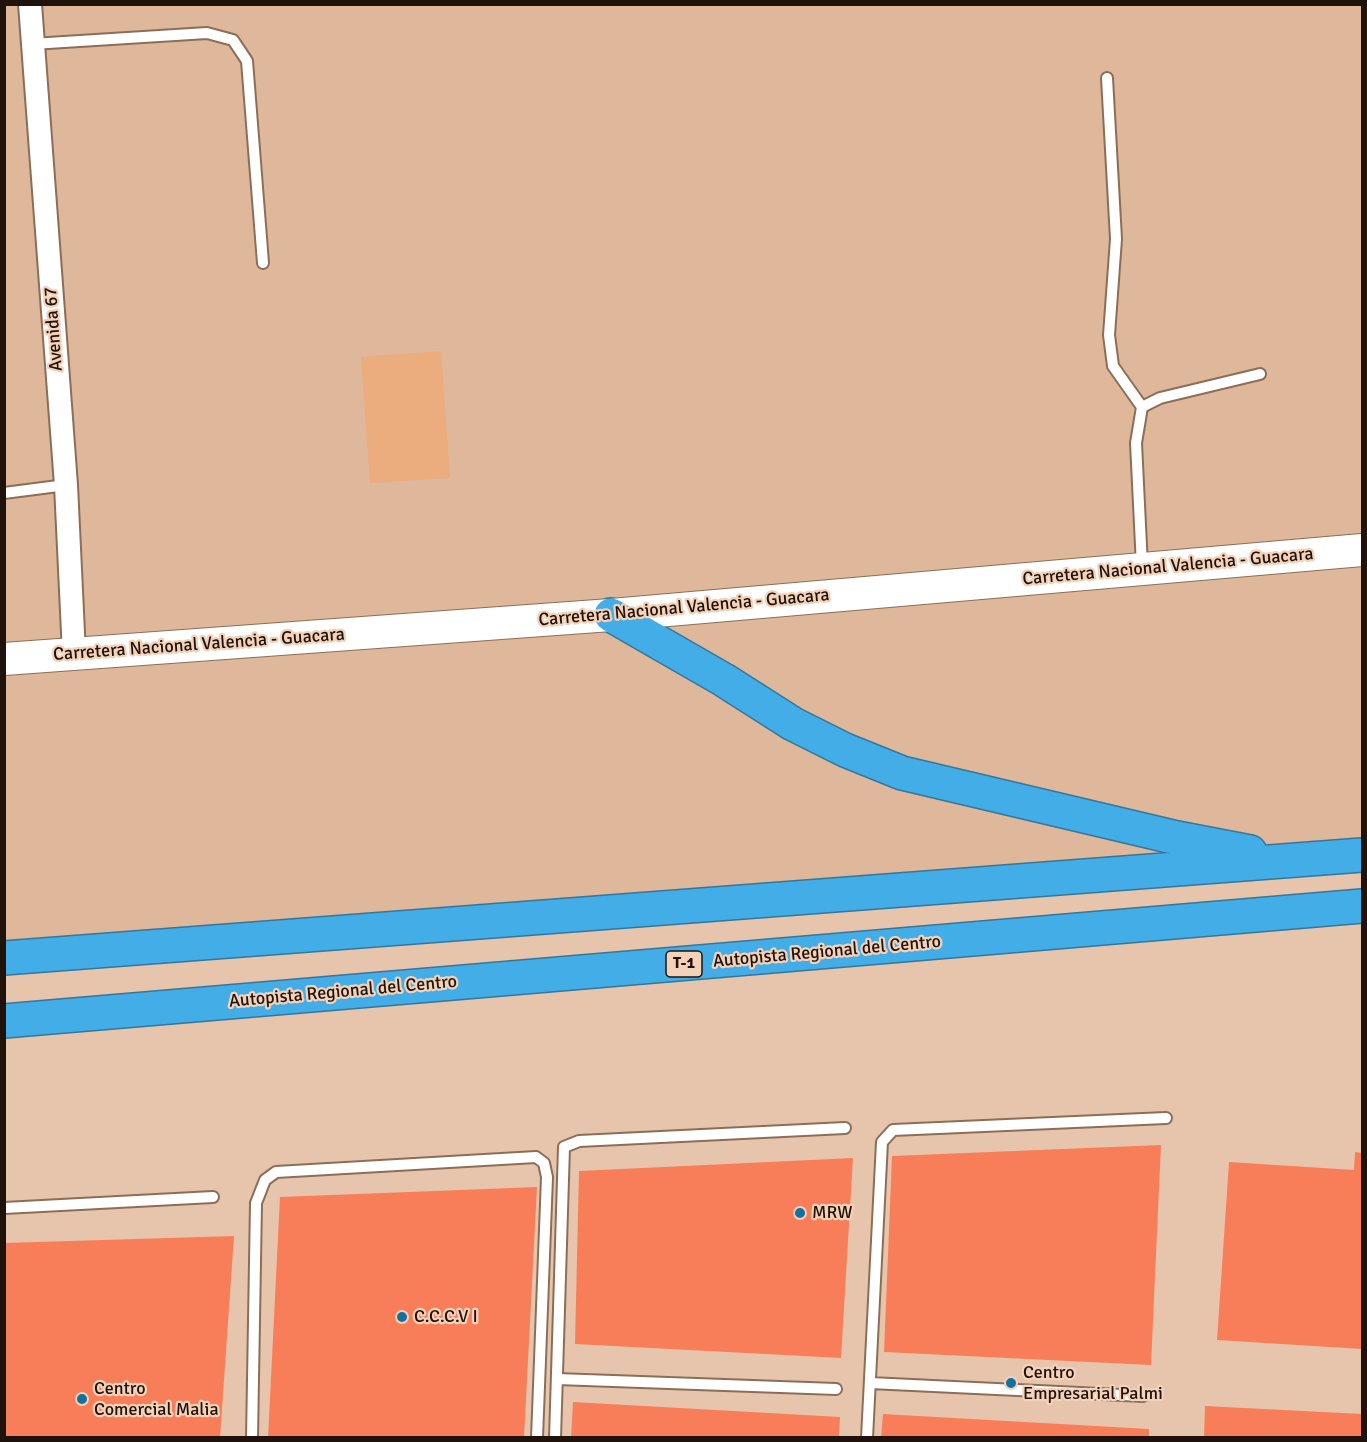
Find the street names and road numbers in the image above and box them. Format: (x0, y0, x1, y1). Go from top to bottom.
street label: Avenida 67 (40, 286, 68, 372)
street label: Carretera Nacional Valencia - Guacara (1022, 544, 1314, 590)
street label: Carretera Nacional Valencia - Guacara (538, 585, 830, 631)
street label: Carretera Nacional Valencia - Guacara (53, 624, 345, 666)
street label: Autopista Regional del Centro (712, 931, 942, 973)
road number: T-1 (666, 951, 702, 977)
street label: Autopista Regional del Centro (228, 971, 458, 1013)

